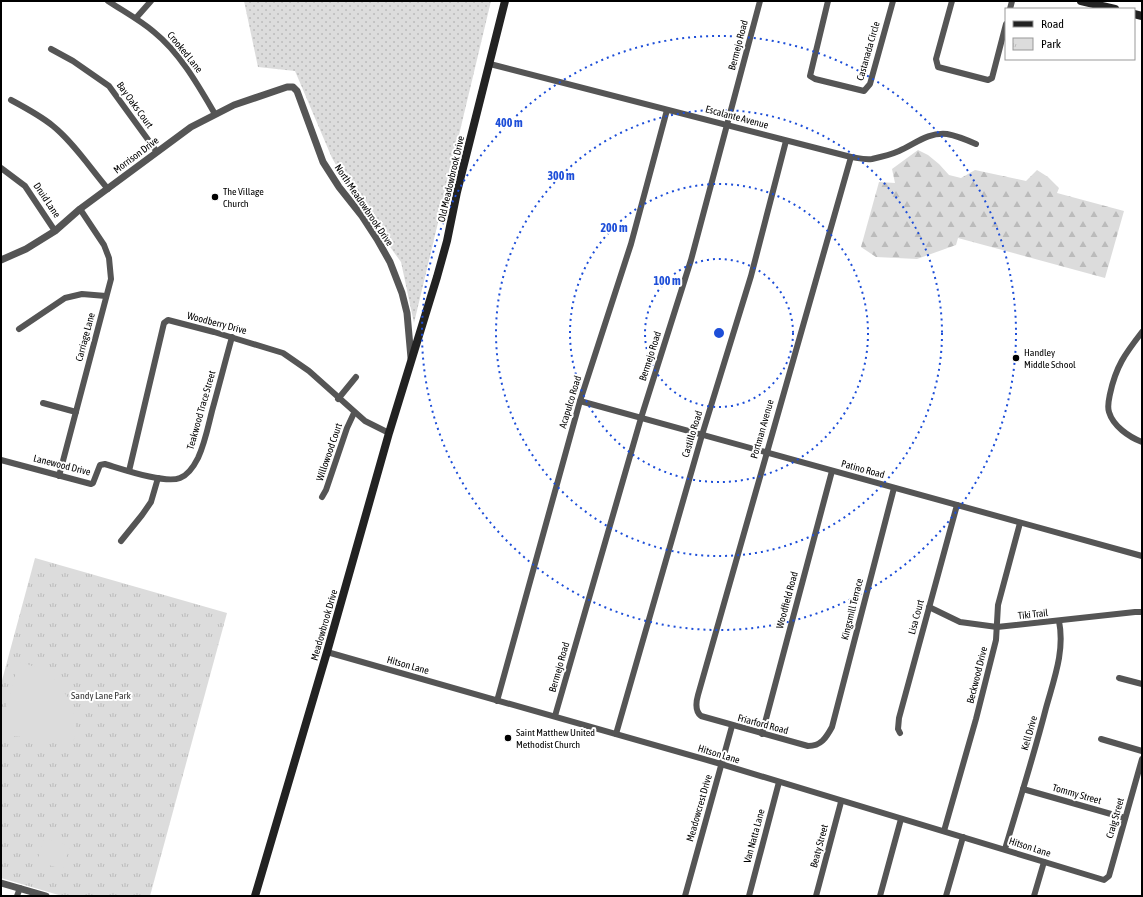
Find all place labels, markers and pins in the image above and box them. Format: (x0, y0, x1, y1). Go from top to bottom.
place label: The Village Church (223, 186, 264, 209)
marker: The Village Church (210, 192, 220, 202)
centre of rings (712, 326, 726, 340)
place label: Handley Middle School (1024, 347, 1076, 370)
marker: Handley Middle School (1011, 353, 1021, 363)
place label: Saint Matthew United Methodist Church (516, 727, 595, 750)
marker: Saint Matthew United Methodist Church (503, 733, 513, 743)

